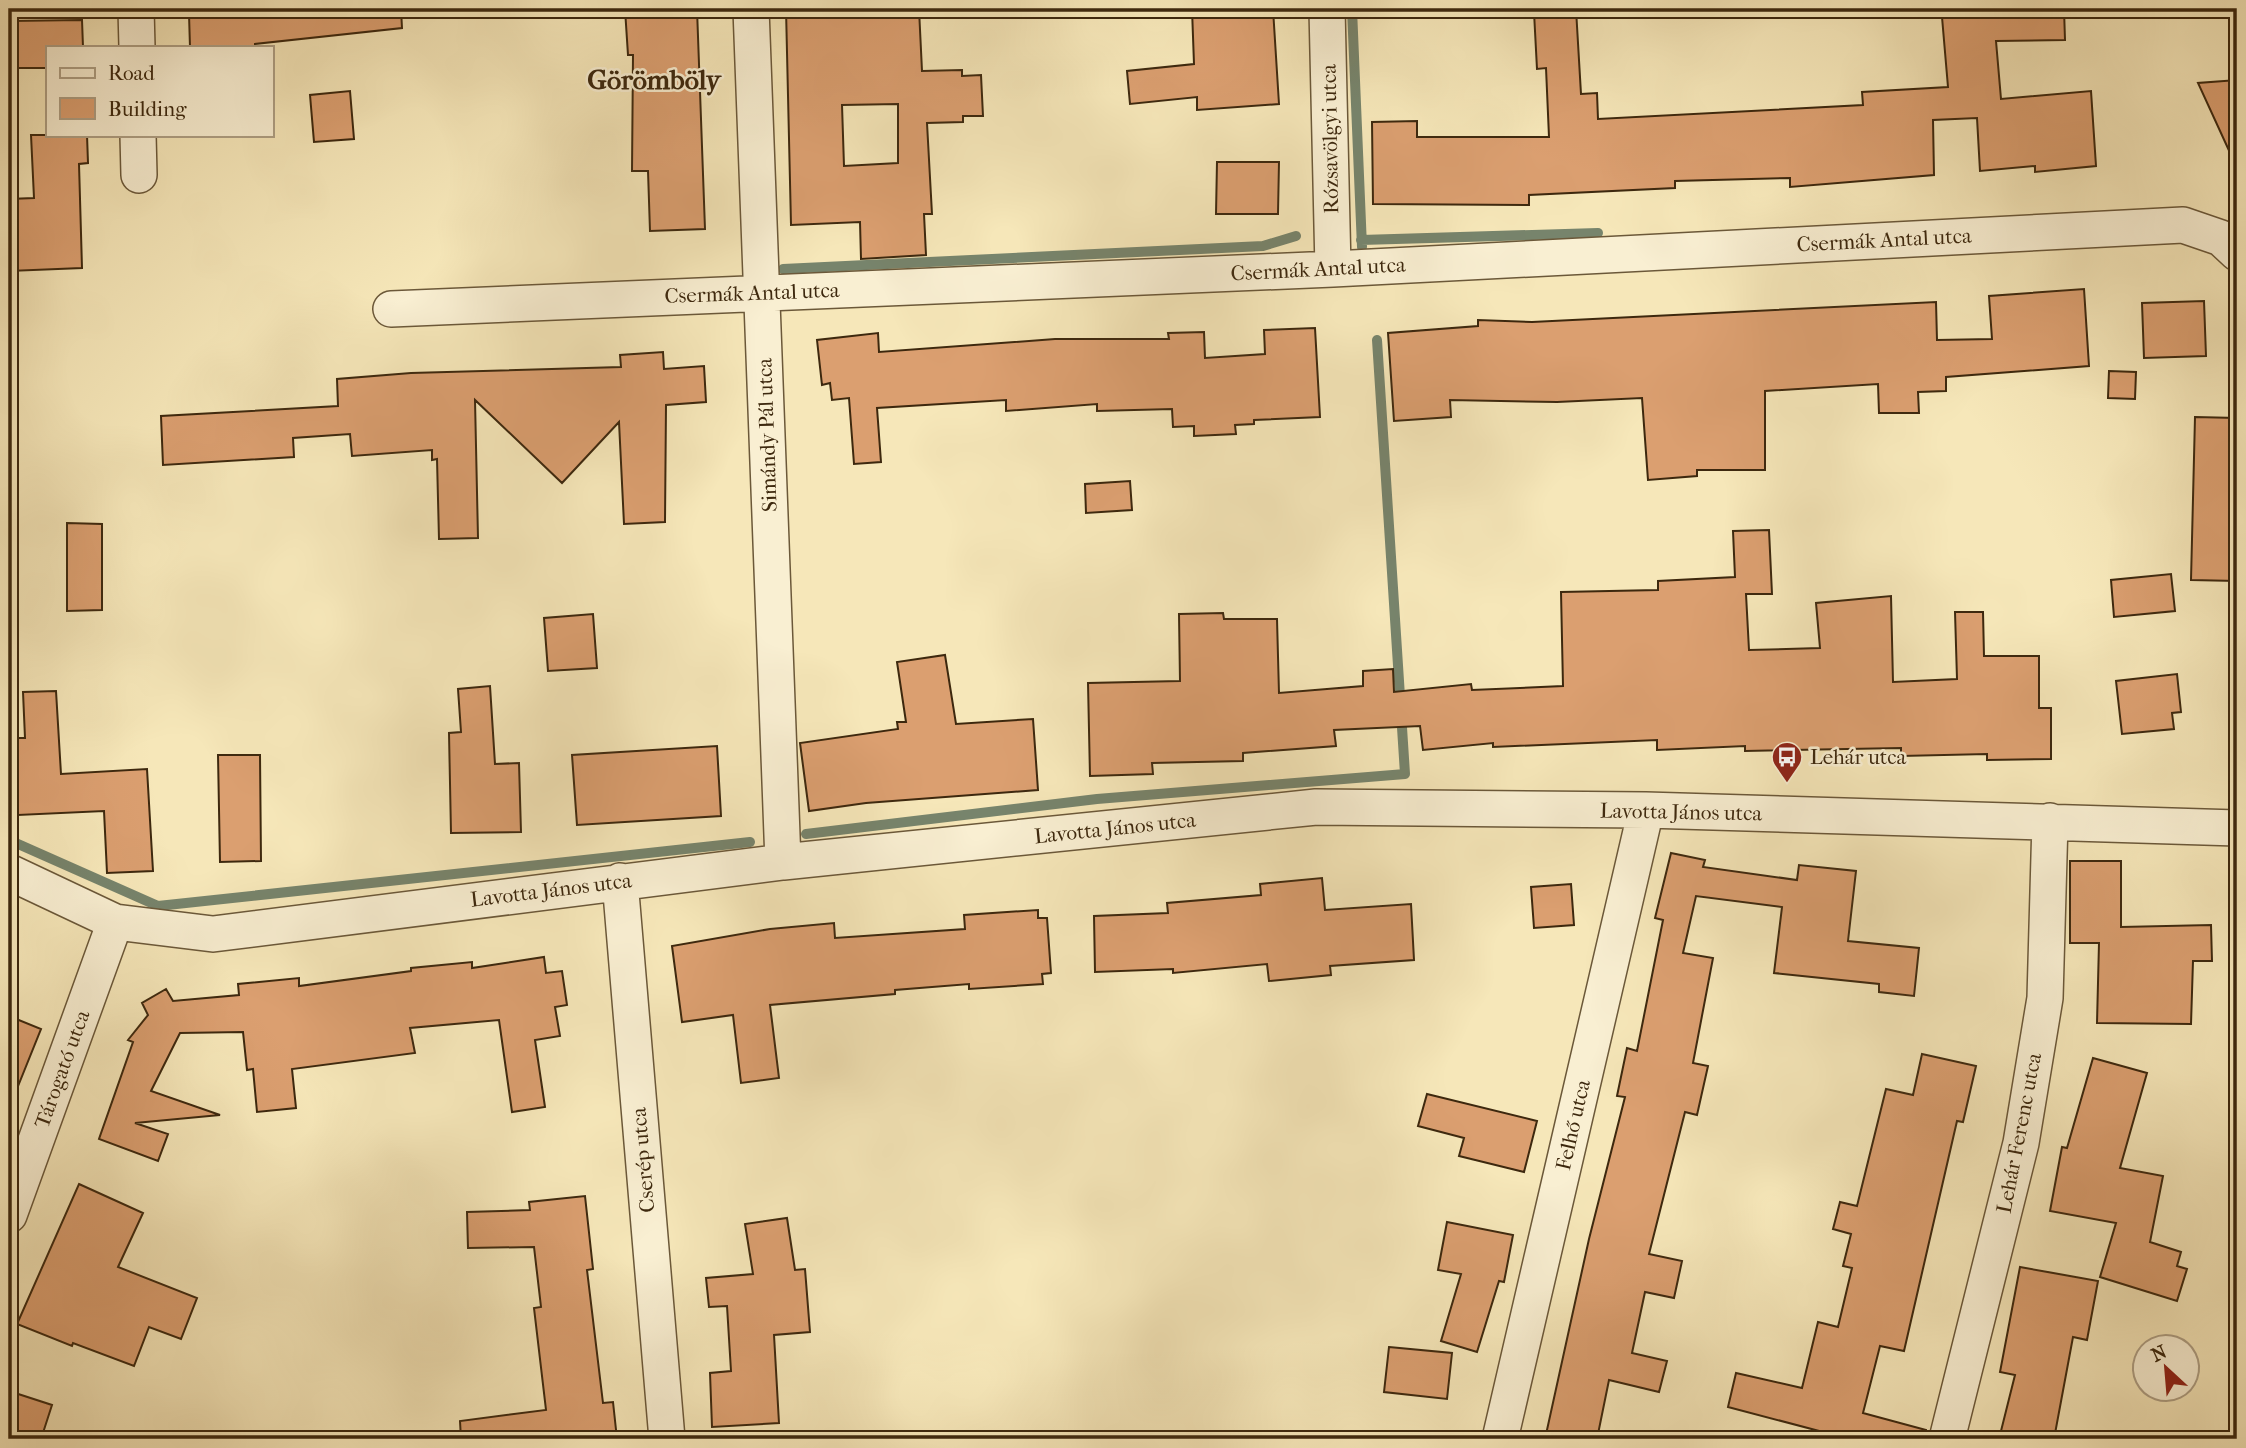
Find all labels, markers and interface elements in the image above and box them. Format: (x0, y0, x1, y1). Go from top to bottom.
legend (46, 46, 273, 136)
text: Road (108, 61, 155, 85)
district label: Görömböly (587, 63, 723, 96)
street label: Rózsavölgyi utca (1317, 64, 1343, 214)
text: Building (108, 97, 187, 121)
street label: Csermák Antal utca (1796, 223, 1972, 257)
street label: Csermák Antal utca (1230, 252, 1406, 286)
street label: Csermák Antal utca (664, 278, 840, 308)
street label: Simándy Pál utca (752, 357, 782, 512)
bus stop icon: Lehár utca (1770, 740, 1804, 784)
place label: Lehár utca (1810, 745, 1907, 769)
street label: Lavotta János utca (1600, 799, 1763, 825)
street label: Lavotta János utca (1033, 808, 1197, 848)
street label: Lavotta János utca (469, 868, 633, 912)
street label: Tárogató utca (30, 1007, 94, 1131)
street label: Lehár Ferenc utca (1992, 1050, 2046, 1215)
street label: Felhő utca (1551, 1077, 1595, 1173)
street label: Cserép utca (626, 1106, 660, 1214)
north arrow (2130, 1332, 2200, 1402)
text: N (2148, 1340, 2171, 1367)

